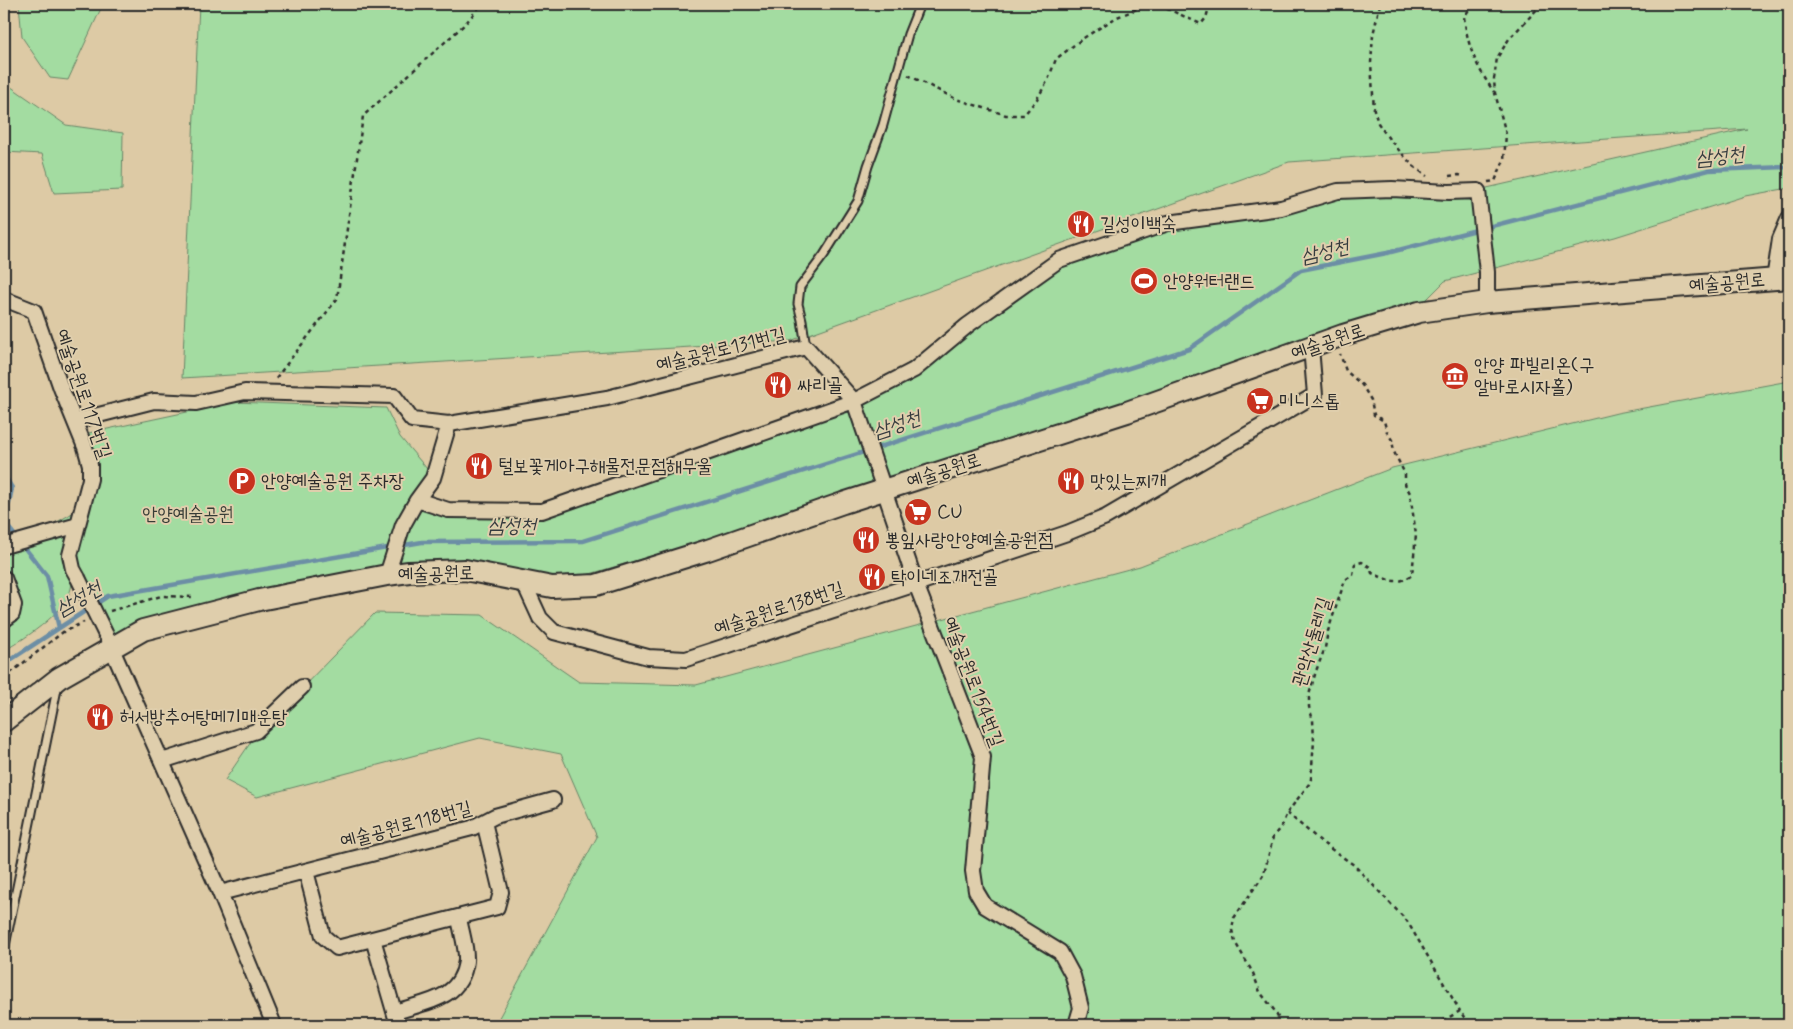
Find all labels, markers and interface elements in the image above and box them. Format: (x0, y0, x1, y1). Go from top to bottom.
water label: 삼성천 (1695, 141, 1747, 173)
restaurant icon: 길성이백숙 (1066, 209, 1096, 239)
place label: 길성이백숙 (1100, 212, 1176, 237)
water label: 삼성천 (1298, 233, 1353, 271)
sports icon: 안양워터랜드 (1129, 266, 1159, 296)
street label: 예술공원로 (1688, 267, 1766, 299)
place label: 안양워터랜드 (1163, 269, 1255, 294)
street label: 예술공원로 (1288, 318, 1368, 366)
street label: 예술공원로131번길 (654, 322, 788, 378)
street label: 예술공원로117번길 (49, 326, 117, 462)
place label: 안양 파빌리온(구 알바로시자홀) (1474, 353, 1594, 400)
museum icon: 안양 파빌리온(구 알바로시자홀) (1440, 361, 1470, 391)
restaurant icon: 싸리골 (763, 370, 793, 400)
place label: 싸리골 (797, 373, 843, 398)
supermarket icon: 미니스톱 (1245, 386, 1275, 416)
place label: 미니스톱 (1279, 389, 1340, 414)
water label: 삼성천 (870, 404, 926, 445)
street label: 예술공원로 (904, 447, 984, 495)
restaurant icon: 털보꽃게아구해물전문점해무울 (464, 451, 494, 481)
place label: 털보꽃게아구해물전문점해무울 (498, 454, 712, 479)
parking icon: 안양예술공원 주차장 (227, 466, 257, 496)
restaurant icon: 맛있는찌개 (1056, 466, 1086, 496)
place label: 안양예술공원 주차장 (261, 469, 404, 494)
place label: 맛있는찌개 (1090, 469, 1166, 494)
supermarket icon: CU (903, 497, 933, 527)
place label: CU (937, 500, 963, 525)
park label: 안양예술공원 (142, 502, 234, 527)
water label: 삼성천 (488, 513, 538, 540)
restaurant icon: 뽕잎사랑안양예술공원점 (851, 525, 881, 555)
place label: 뽕잎사랑안양예술공원점 (885, 528, 1053, 553)
street label: 예술공원로 (398, 561, 474, 587)
restaurant icon: 탁이네조개전골 (857, 562, 887, 592)
place label: 탁이네조개전골 (891, 565, 998, 590)
water label: 삼성천 (51, 574, 108, 623)
street label: 예술공원로138번길 (711, 576, 847, 642)
street label: 관악산둘레길 (1287, 594, 1337, 690)
street label: 예술공원로154번길 (937, 613, 1009, 751)
restaurant icon: 허서방추어탕메기매운탕 (85, 702, 115, 732)
place label: 허서방추어탕메기매운탕 (119, 705, 288, 730)
street label: 예술공원로118번길 (338, 795, 474, 855)

